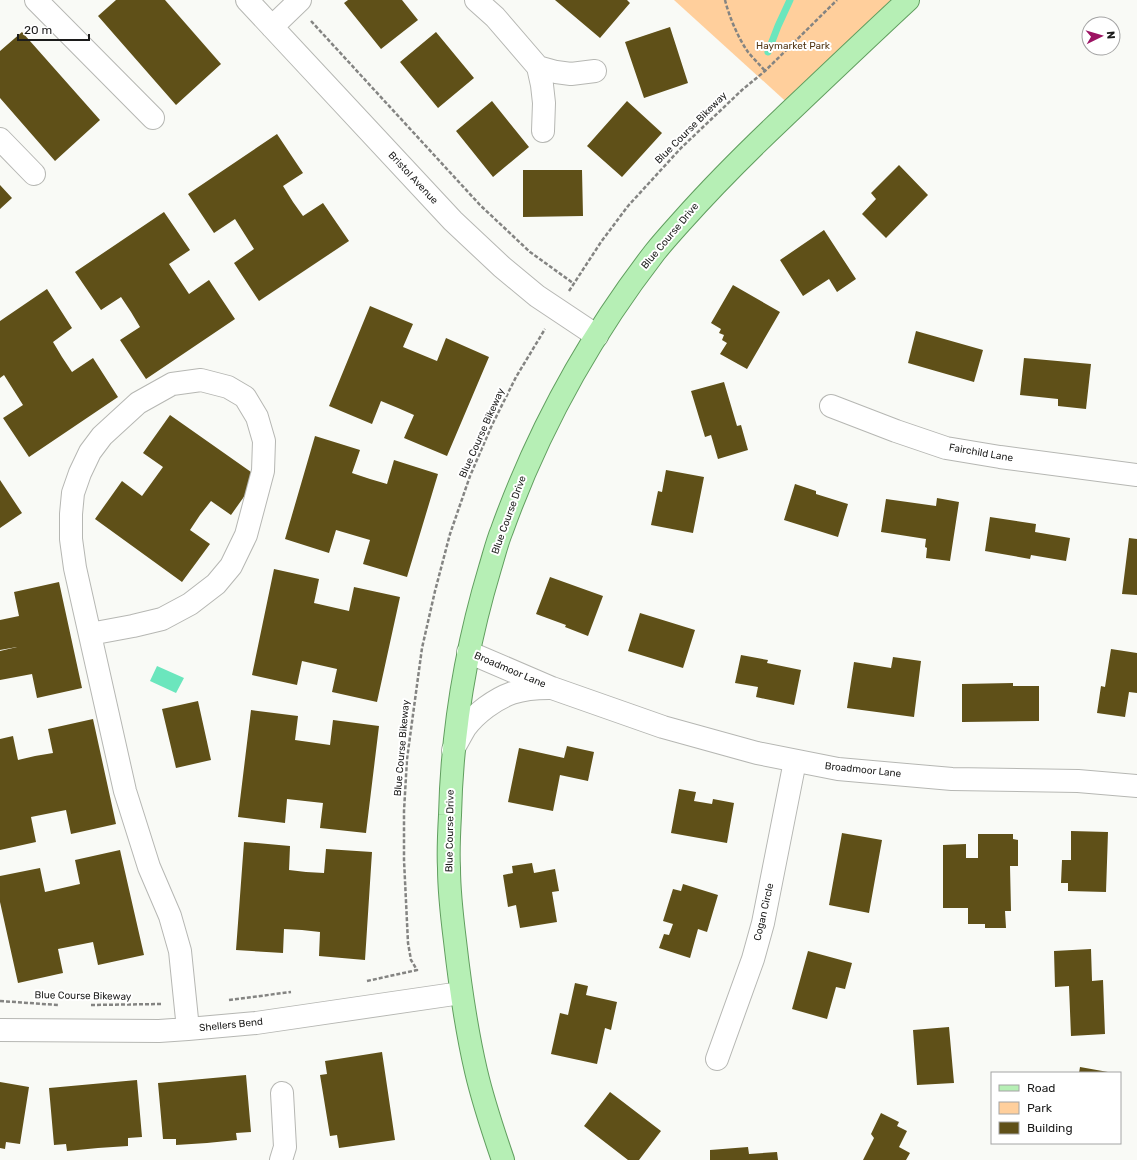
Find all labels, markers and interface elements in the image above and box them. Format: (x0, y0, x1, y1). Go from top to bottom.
scale bar (18, 16, 89, 42)
north arrow (1081, 16, 1121, 56)
text: 20 m (24, 23, 52, 37)
text: N (1104, 31, 1117, 40)
park label: Haymarket Park (756, 40, 831, 52)
street label: Blue Course Bikeway (653, 89, 730, 166)
street label: Bristol Avenue (386, 149, 441, 207)
street label: Blue Course Drive (639, 200, 701, 272)
street label: Blue Course Bikeway (457, 386, 507, 480)
street label: Fairchild Lane (948, 441, 1014, 465)
street label: Blue Course Drive (489, 474, 529, 556)
street label: Broadmoor Lane (472, 649, 548, 691)
street label: Blue Course Bikeway (392, 699, 412, 797)
street label: Broadmoor Lane (824, 760, 902, 780)
street label: Blue Course Drive (443, 789, 457, 872)
street label: Cogan Circle (752, 882, 777, 942)
street label: Blue Course Bikeway (34, 989, 132, 1003)
street label: Shellers Bend (199, 1016, 264, 1034)
legend (991, 1072, 1121, 1144)
text: Road (1027, 1081, 1055, 1095)
text: Park (1027, 1101, 1053, 1115)
text: Building (1027, 1121, 1073, 1135)

